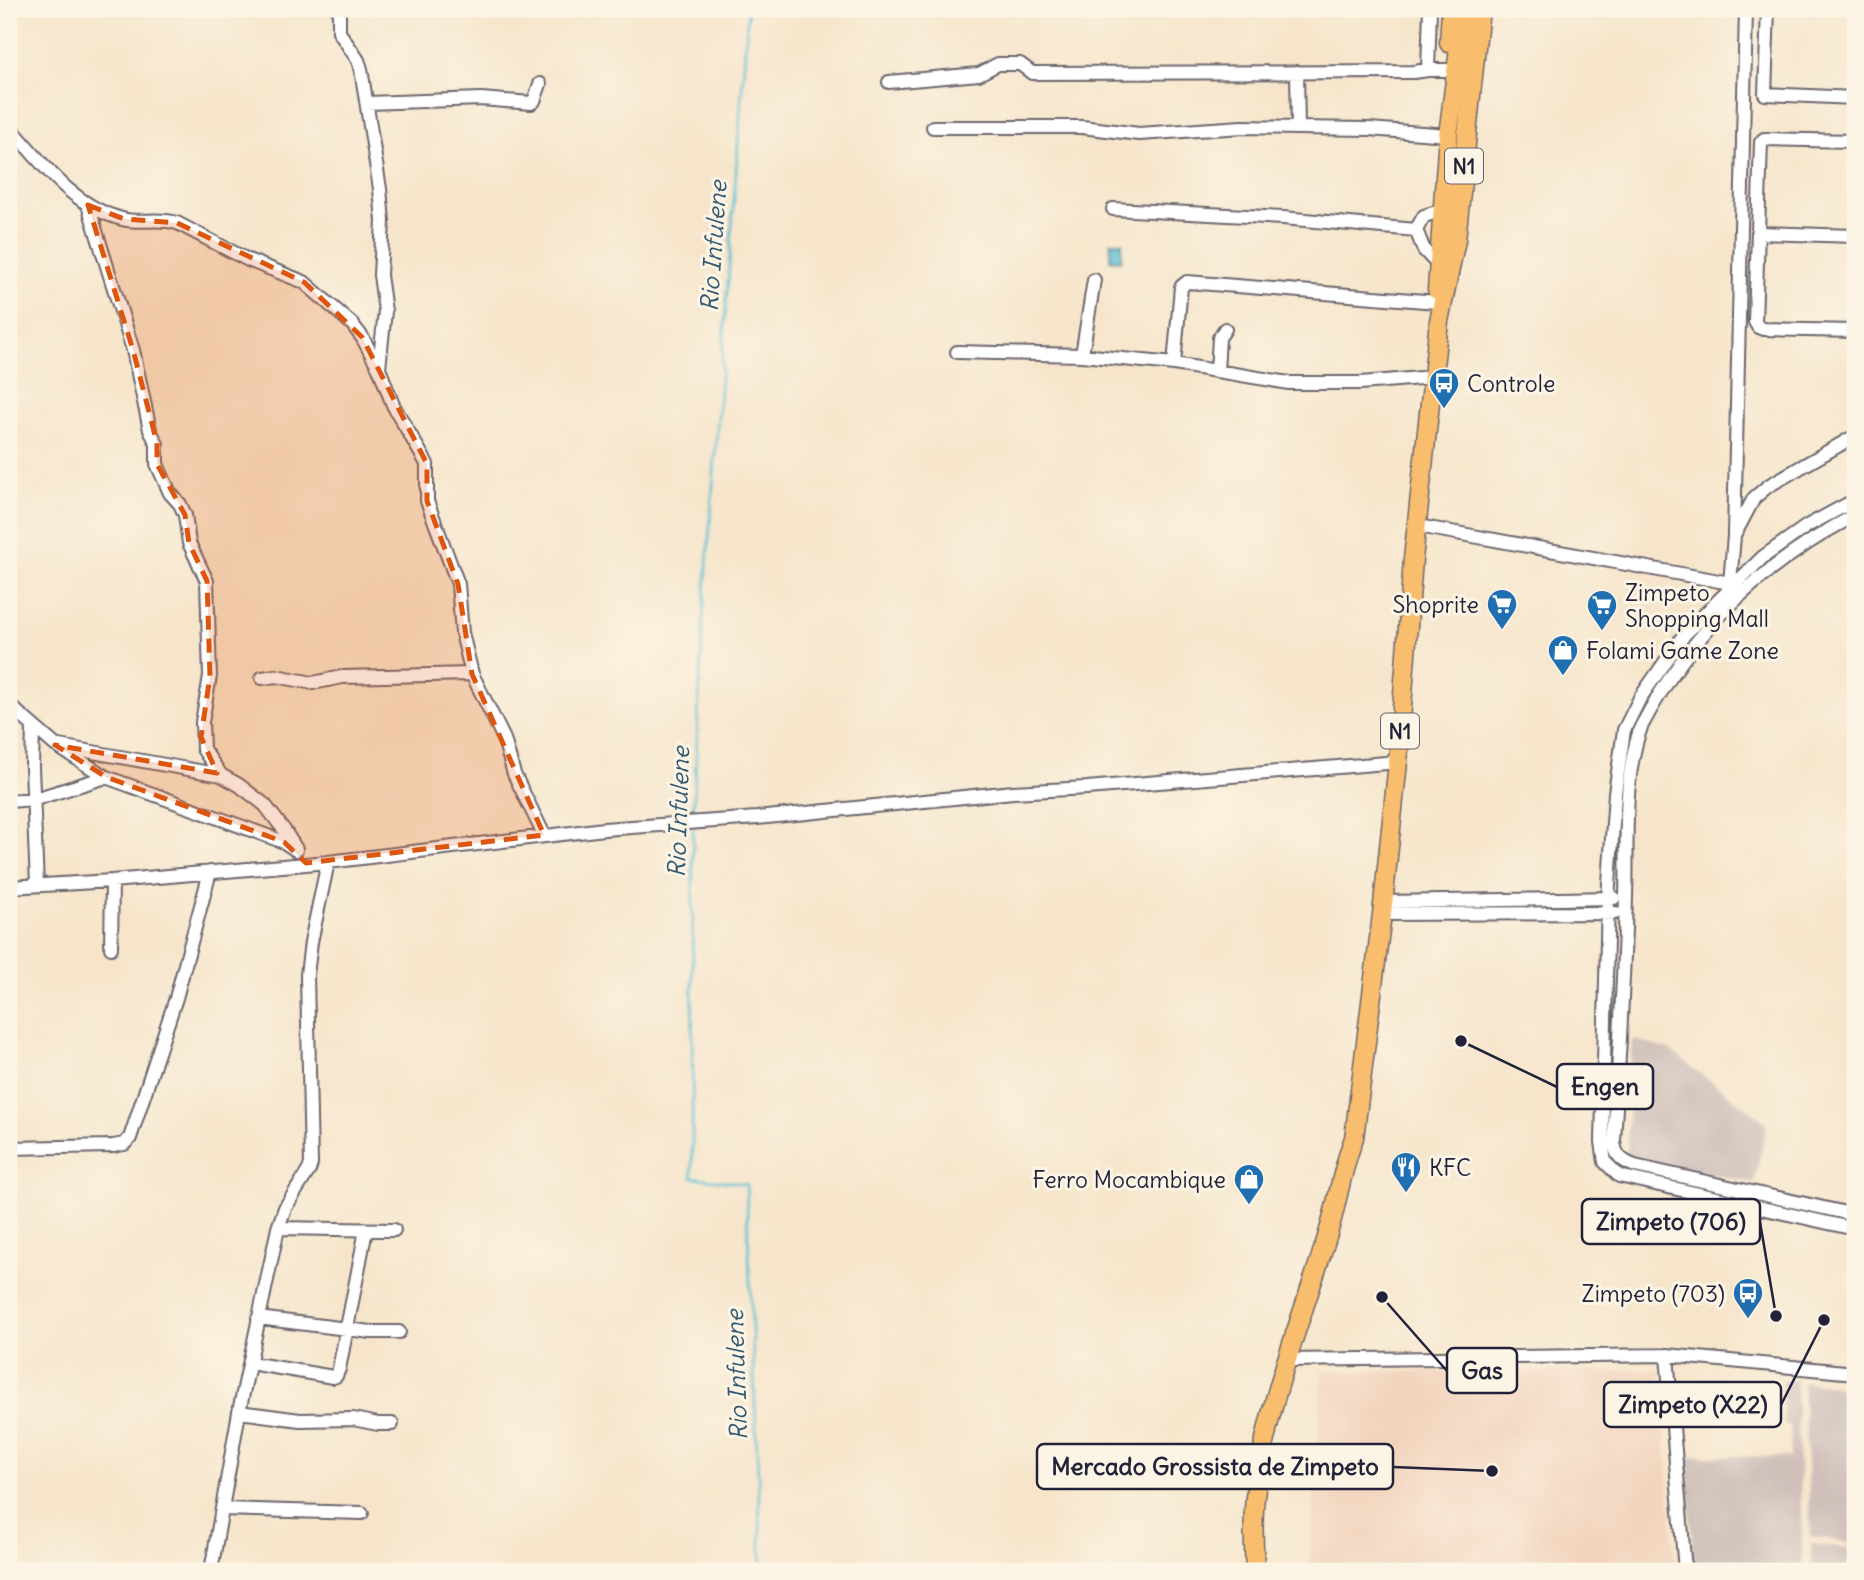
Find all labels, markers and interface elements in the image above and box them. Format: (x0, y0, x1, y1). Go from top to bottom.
road number: N1 (1445, 148, 1483, 184)
water label: Rio Infulene (693, 178, 733, 312)
bus stop icon: Controle (1427, 366, 1461, 410)
place label: Controle (1467, 369, 1555, 398)
place label: Zimpeto Shopping Mall (1625, 578, 1769, 633)
supermarket icon: Shoprite (1485, 587, 1519, 631)
supermarket icon: Zimpeto Shopping Mall (1585, 588, 1619, 632)
place label: Shoprite (1392, 590, 1479, 619)
shop icon: Folami Game Zone (1546, 633, 1580, 677)
place label: Folami Game Zone (1586, 636, 1779, 665)
road number: N1 (1381, 714, 1419, 748)
water label: Rio Infulene (661, 744, 695, 878)
callout: Engen (1557, 1064, 1653, 1109)
text: Engen (1571, 1071, 1639, 1101)
restaurant icon: KFC (1389, 1150, 1423, 1194)
place label: KFC (1429, 1153, 1471, 1182)
shop icon: Ferro Mocambique (1232, 1162, 1266, 1206)
place label: Ferro Mocambique (1032, 1165, 1226, 1194)
callout: Zimpeto (706) (1582, 1199, 1760, 1244)
text: Zimpeto (706) (1596, 1206, 1746, 1236)
bus stop icon: Zimpeto (703) (1731, 1276, 1765, 1320)
place label: Zimpeto (703) (1582, 1279, 1725, 1308)
water label: Rio Infulene (719, 1307, 753, 1441)
callout: Gas (1447, 1348, 1517, 1393)
text: Gas (1461, 1355, 1503, 1385)
callout: Zimpeto (X22) (1604, 1382, 1781, 1427)
text: Zimpeto (X22) (1618, 1389, 1768, 1419)
callout: Mercado Grossista de Zimpeto (1037, 1444, 1393, 1489)
text: Mercado Grossista de Zimpeto (1051, 1451, 1379, 1481)

